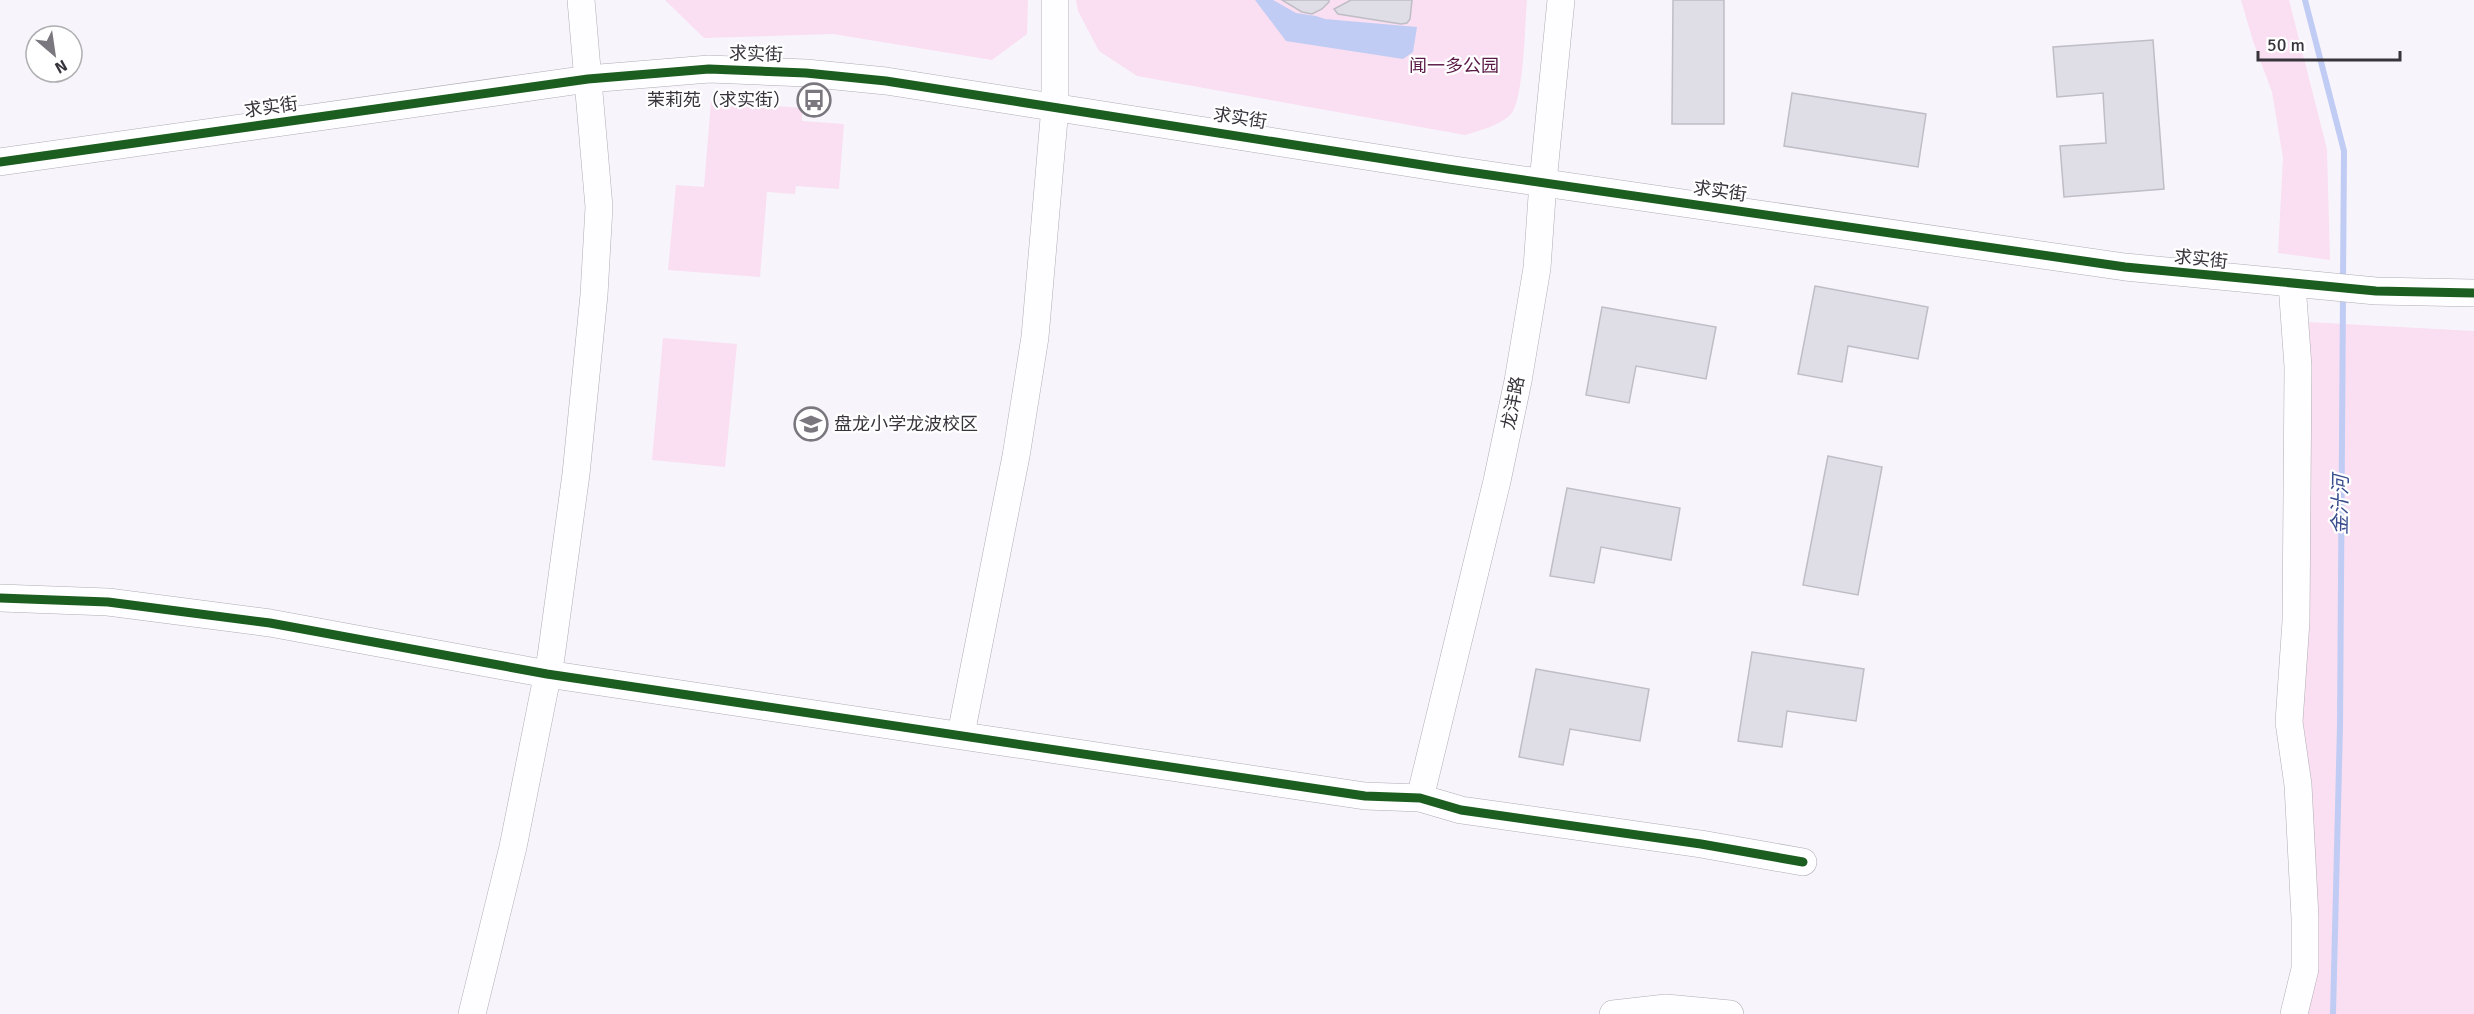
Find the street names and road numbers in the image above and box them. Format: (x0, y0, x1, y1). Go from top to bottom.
street label: 求实街 (729, 42, 783, 66)
street label: 求实街 (243, 92, 299, 122)
street label: 求实街 (1212, 103, 1268, 133)
street label: 求实街 (1692, 176, 1748, 206)
street label: 求实街 (2173, 245, 2229, 273)
street label: 龙沣路 (1497, 374, 1529, 432)

